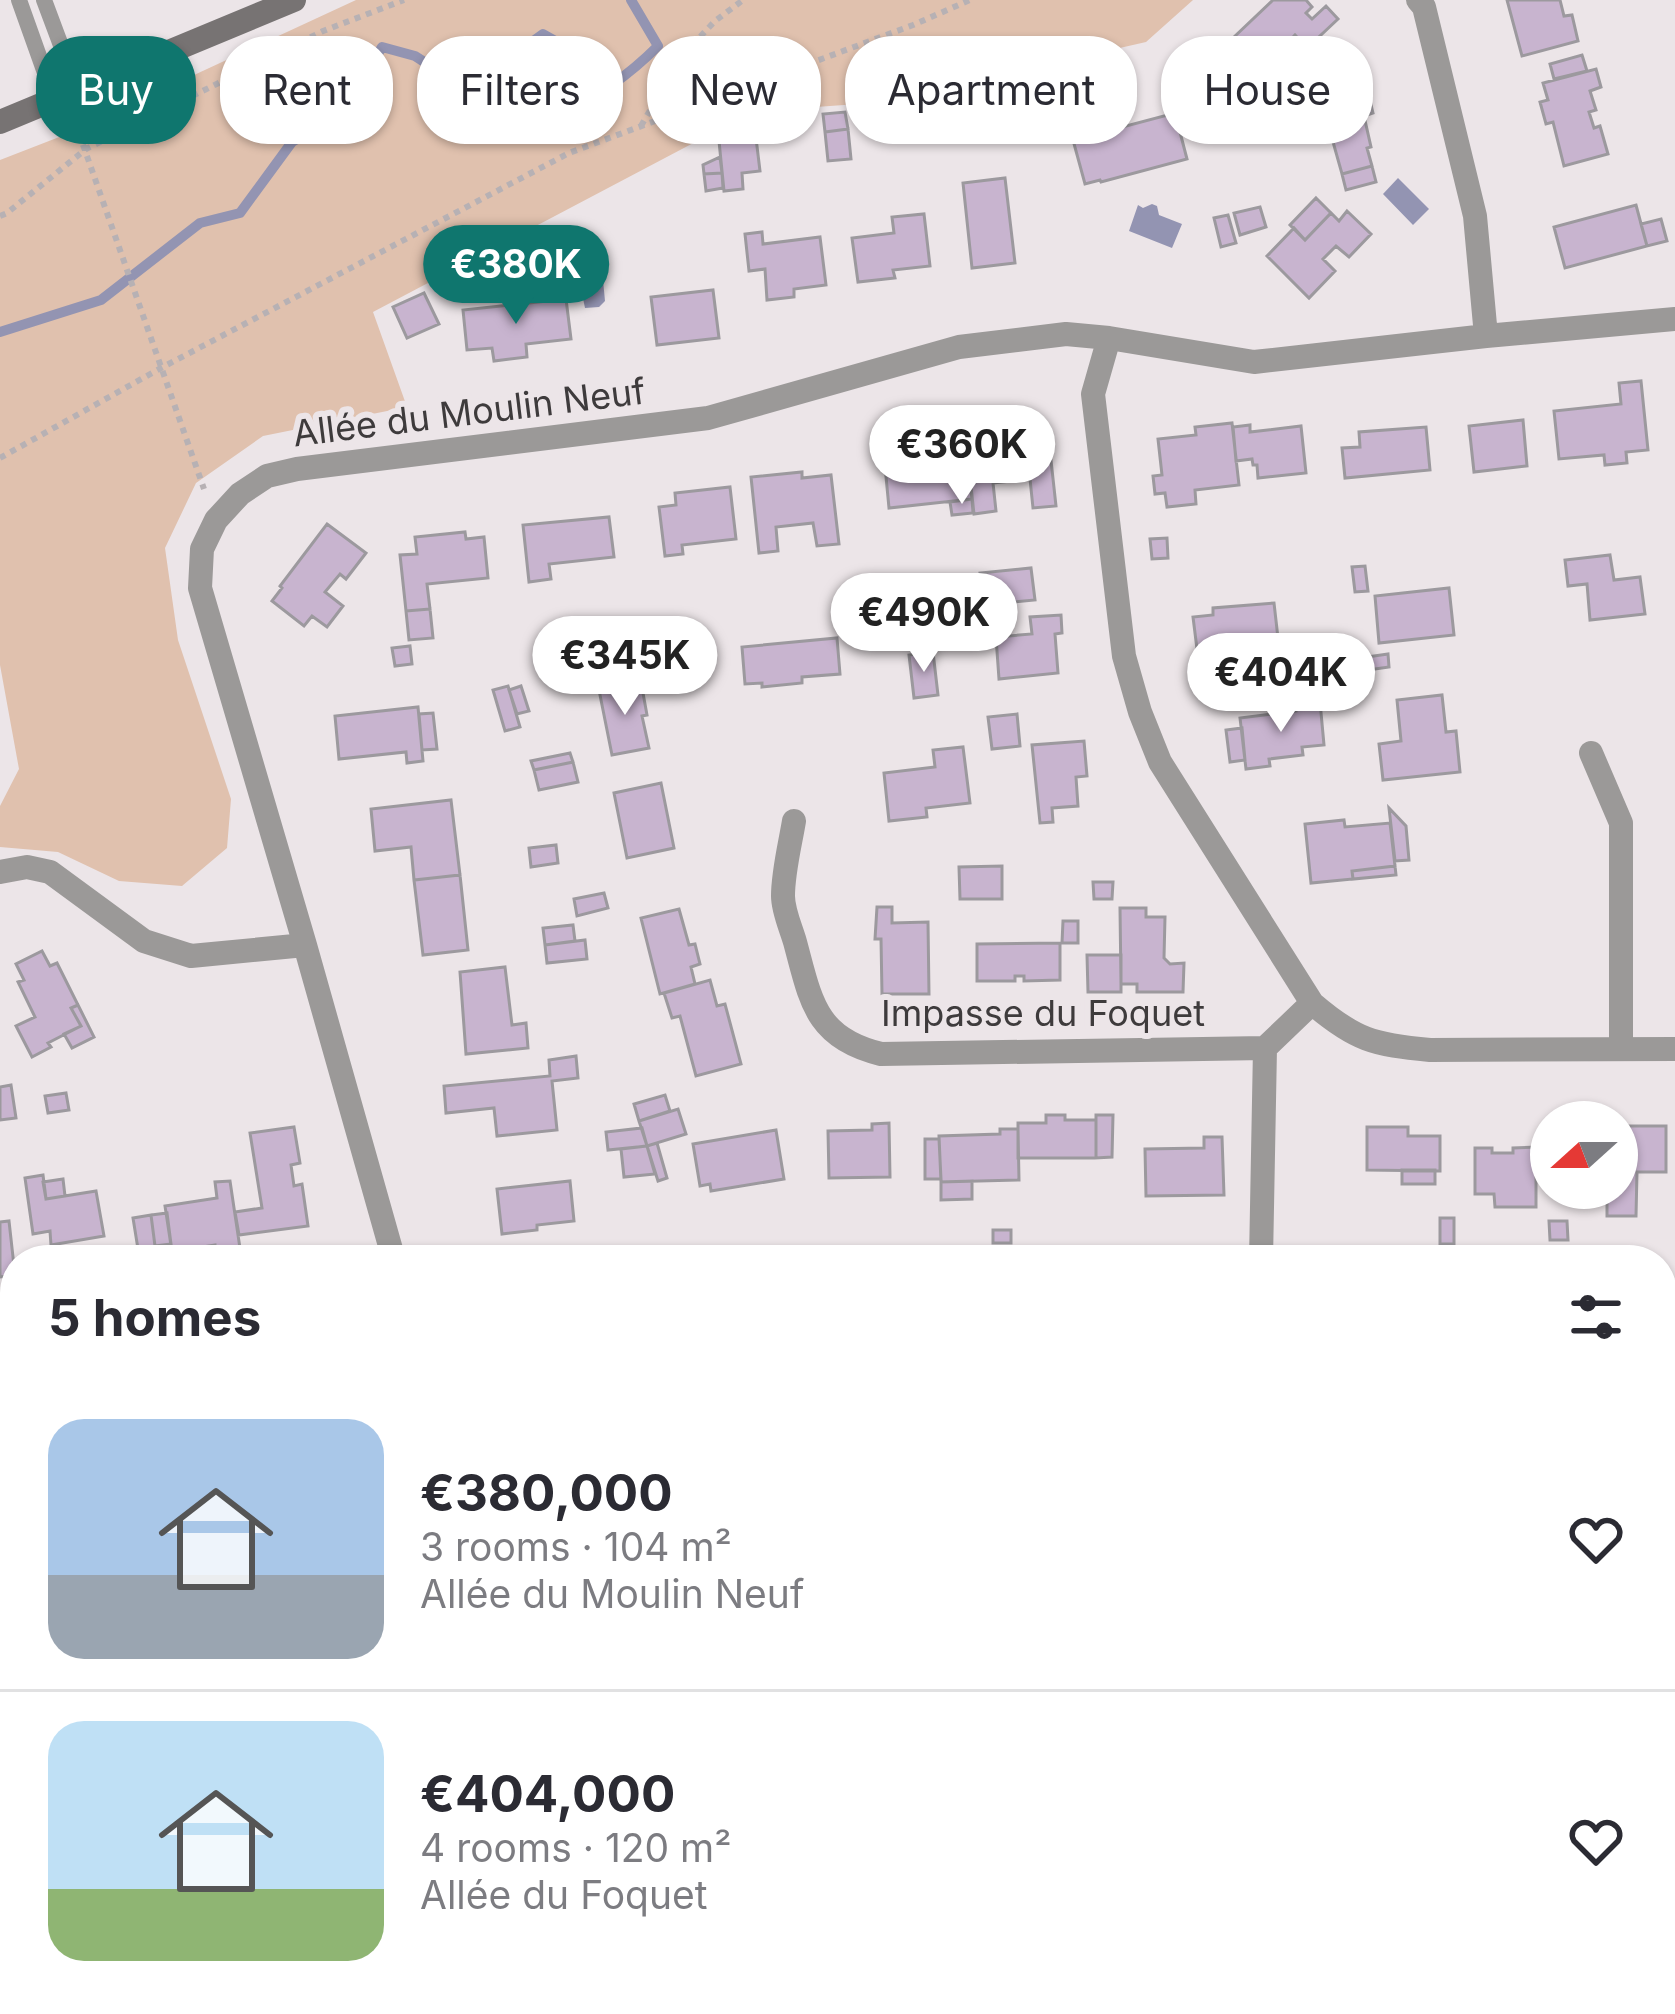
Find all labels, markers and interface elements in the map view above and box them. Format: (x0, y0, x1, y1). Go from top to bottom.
chip: Buy (36, 36, 196, 144)
chip: Rent (220, 36, 393, 144)
chip: Filters (417, 36, 623, 144)
chip: New (647, 36, 821, 144)
chip: Apartment (845, 36, 1137, 144)
chip: House (1161, 36, 1373, 144)
pin: €380K (432, 225, 600, 327)
text: €380K (450, 240, 582, 287)
street label: Allée du Moulin Neuf (290, 369, 648, 455)
pin: €360K (878, 405, 1046, 507)
text: €360K (896, 420, 1028, 467)
pin: €490K (840, 573, 1008, 675)
text: €490K (858, 588, 990, 635)
pin: €345K (541, 616, 709, 718)
text: €345K (559, 631, 691, 678)
pin: €404K (1197, 633, 1365, 735)
text: €404K (1214, 648, 1348, 695)
street label: Impasse du Foquet (881, 991, 1205, 1035)
north arrow (1530, 1101, 1638, 1209)
map controls (1530, 1101, 1638, 1209)
icon: filters (1563, 1284, 1629, 1350)
text: 5 homes (48, 1287, 261, 1348)
text: €380,000 (420, 1462, 673, 1523)
icon: home (144, 1467, 288, 1611)
icon: heart (1563, 1506, 1629, 1572)
text: 3 rooms · 104 m² (420, 1523, 732, 1570)
text: Allée du Moulin Neuf (420, 1570, 804, 1617)
text: €404,000 (420, 1763, 675, 1824)
icon: home (144, 1769, 288, 1913)
icon: heart (1563, 1808, 1629, 1874)
text: 4 rooms · 120 m² (420, 1824, 732, 1871)
text: Allée du Foquet (420, 1871, 707, 1918)

